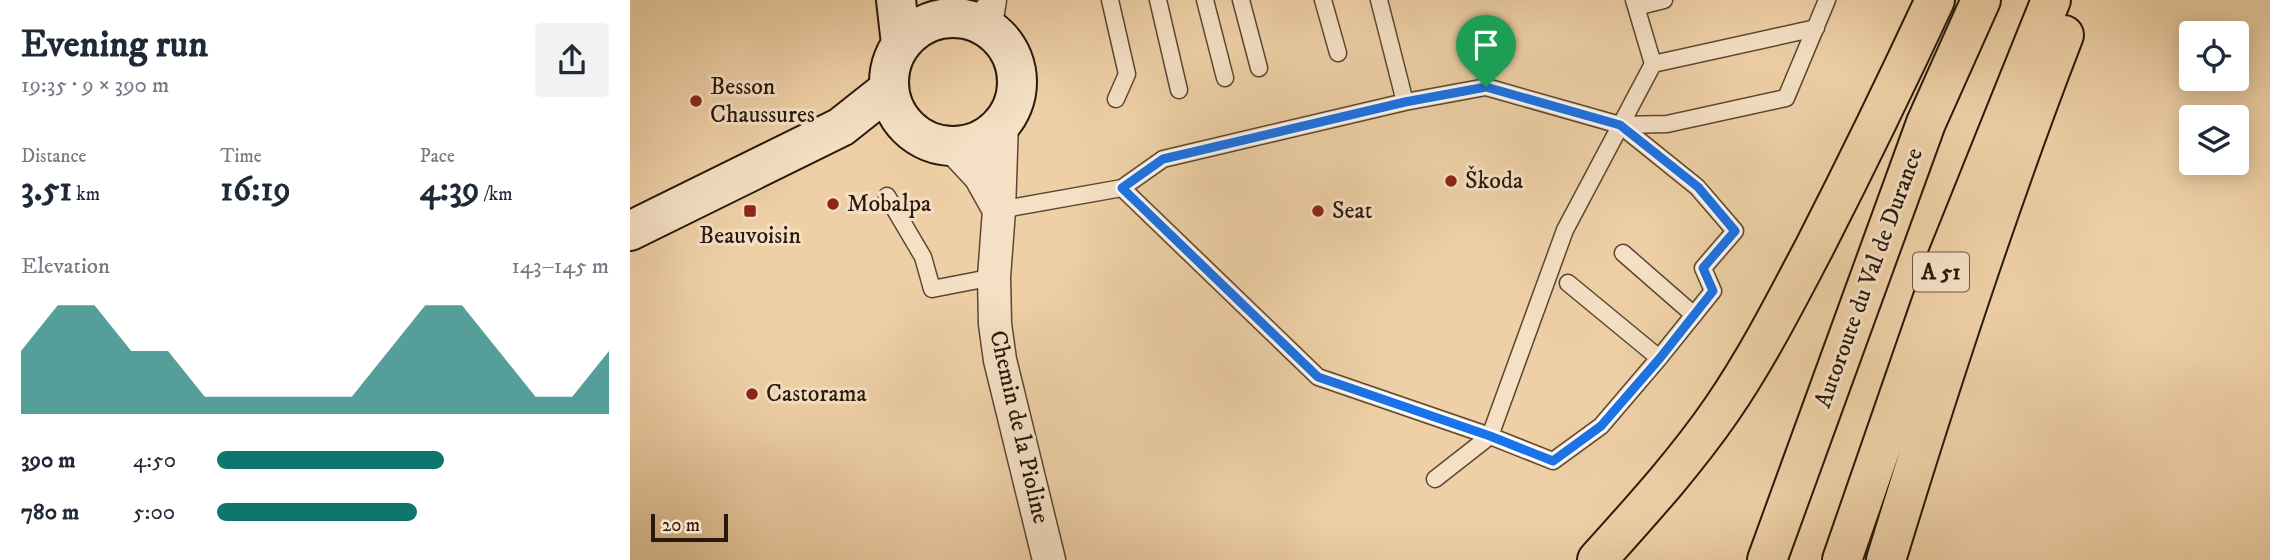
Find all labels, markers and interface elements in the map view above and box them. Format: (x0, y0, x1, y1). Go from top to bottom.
pin (1456, 15, 1516, 87)
text: Evening run (21, 21, 208, 69)
map controls (2179, 21, 2249, 175)
button: locate (2179, 21, 2249, 91)
button: share (535, 23, 609, 97)
icon: arrive (1467, 26, 1505, 64)
text: 19:35 · 9 × 390 m (21, 71, 169, 100)
place label: Besson Chaussures (710, 72, 815, 130)
marker: Besson Chaussures (688, 93, 704, 109)
button: layers (2179, 105, 2249, 175)
street label: Autoroute du Val de Durance (1808, 144, 1930, 412)
text: Distance (21, 145, 86, 168)
text: Time (220, 145, 262, 168)
text: Pace (420, 145, 455, 168)
place label: Škoda (1465, 165, 1524, 196)
text: 3.51 (21, 168, 72, 212)
text: 16:19 (220, 168, 291, 212)
text: 4:39 (420, 168, 479, 212)
marker: Škoda (1443, 173, 1459, 189)
text: km (72, 183, 100, 206)
text: /km (479, 183, 512, 206)
place label: Mobalpa (847, 189, 932, 219)
marker: Mobalpa (825, 196, 841, 212)
place label: Seat (1332, 196, 1373, 226)
marker: Beauvoisin (742, 203, 758, 219)
marker: Seat (1310, 203, 1326, 219)
place label: Beauvoisin (699, 221, 801, 251)
text: Elevation (21, 252, 110, 281)
text: 143–145 m (511, 252, 609, 281)
road number: A 51 (1913, 252, 1969, 292)
street label: Chemin de la Pioline (982, 327, 1056, 527)
place label: Castorama (766, 379, 868, 409)
marker: Castorama (744, 386, 760, 402)
text: 390 m (21, 446, 76, 475)
text: 4:50 (133, 446, 176, 475)
text: 780 m (21, 498, 79, 527)
text: 5:00 (133, 498, 175, 527)
scale bar (651, 511, 728, 543)
text: 20 m (662, 514, 700, 537)

